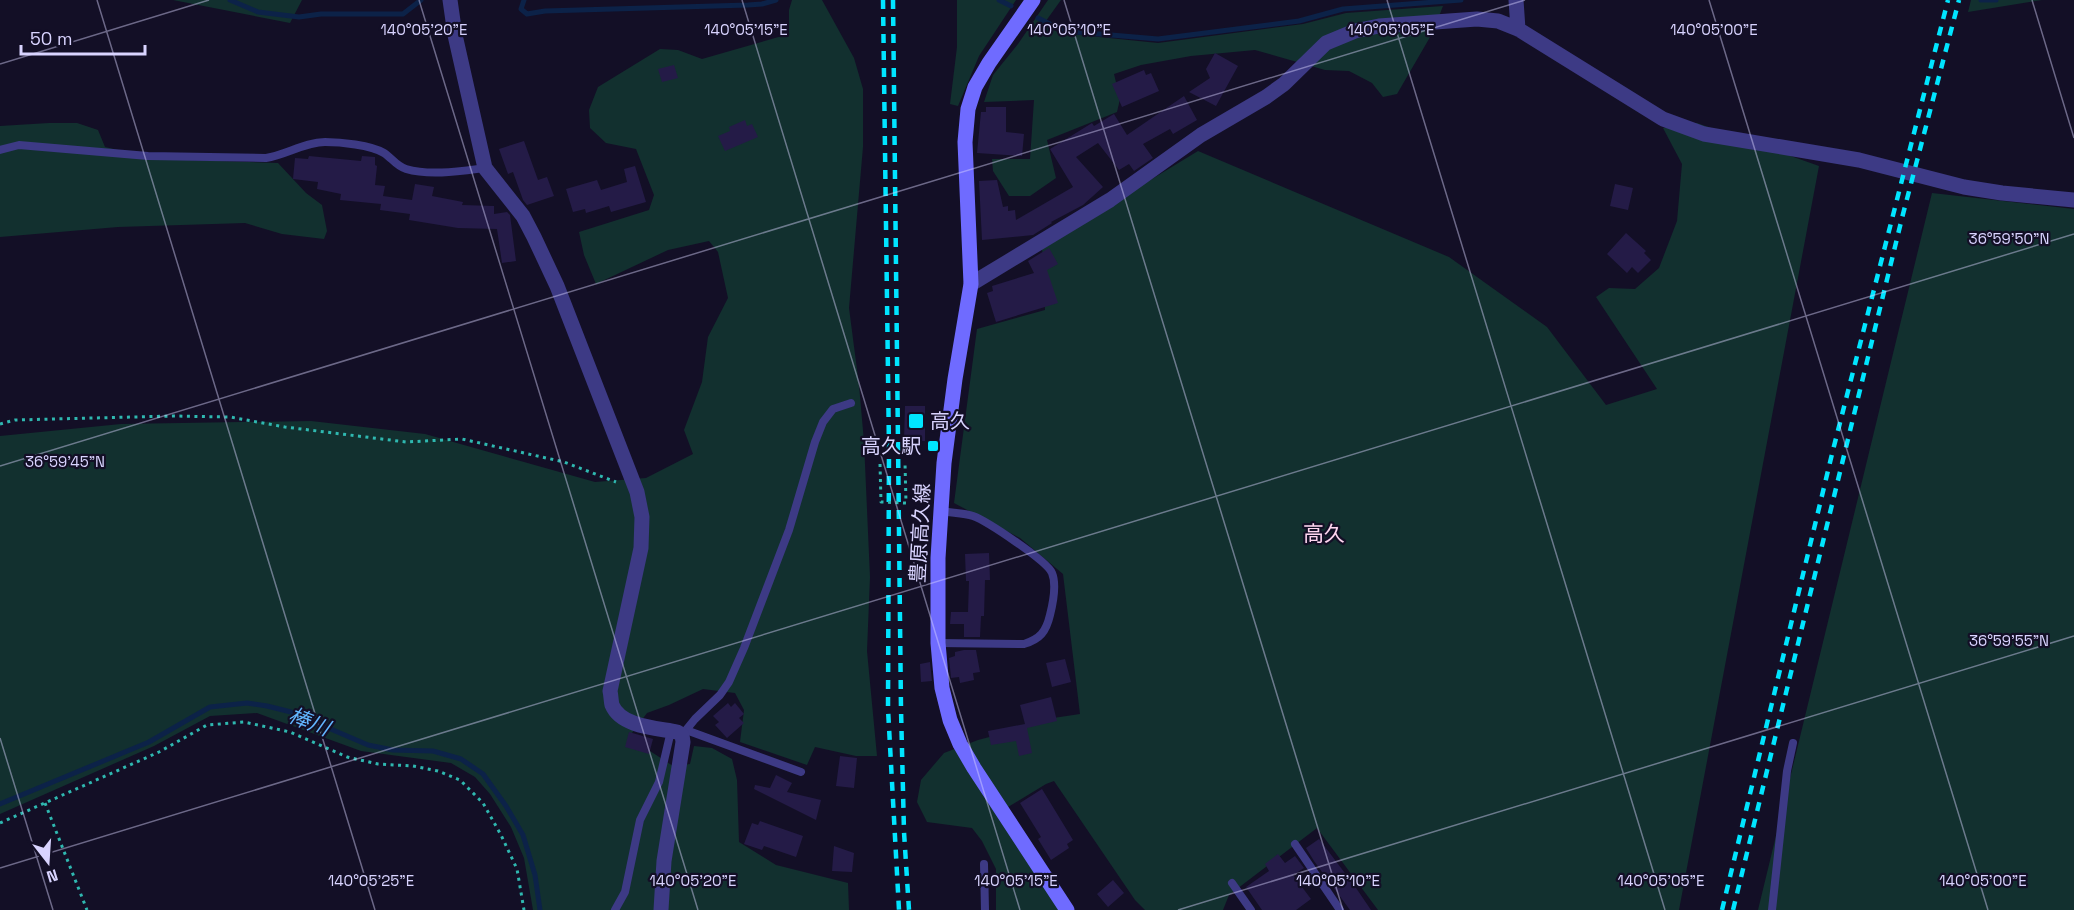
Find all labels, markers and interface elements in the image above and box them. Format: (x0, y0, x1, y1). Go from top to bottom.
scale bar (21, 18, 146, 56)
text: 140°05'20"E (381, 20, 467, 39)
text: 140°05'15"E (704, 20, 788, 39)
text: 140°05'10"E (1027, 20, 1111, 39)
text: 140°05'05"E (1348, 20, 1434, 39)
text: 140°05'00"E (1670, 20, 1758, 39)
text: 50 m (30, 27, 72, 50)
text: 36°59'50"N (1969, 229, 2049, 248)
place label: 高久 (930, 408, 970, 434)
marker: 高久 (907, 412, 925, 430)
place label: 高久駅 (861, 433, 921, 459)
marker: 高久駅 (926, 439, 940, 453)
text: 36°59'45"N (25, 452, 105, 471)
street label: 豊原高久線 (904, 482, 936, 584)
district label: 高久 (1303, 520, 1345, 547)
text: 36°59'55"N (1969, 631, 2049, 650)
water label: 棒川 (285, 701, 335, 742)
north arrow (18, 832, 78, 892)
text: N (44, 864, 60, 887)
text: 140°05'25"E (328, 871, 414, 890)
text: 140°05'20"E (650, 871, 736, 890)
text: 140°05'15"E (974, 871, 1058, 890)
text: 140°05'10"E (1296, 871, 1380, 890)
text: 140°05'05"E (1618, 871, 1704, 890)
text: 140°05'00"E (1939, 871, 2027, 890)

